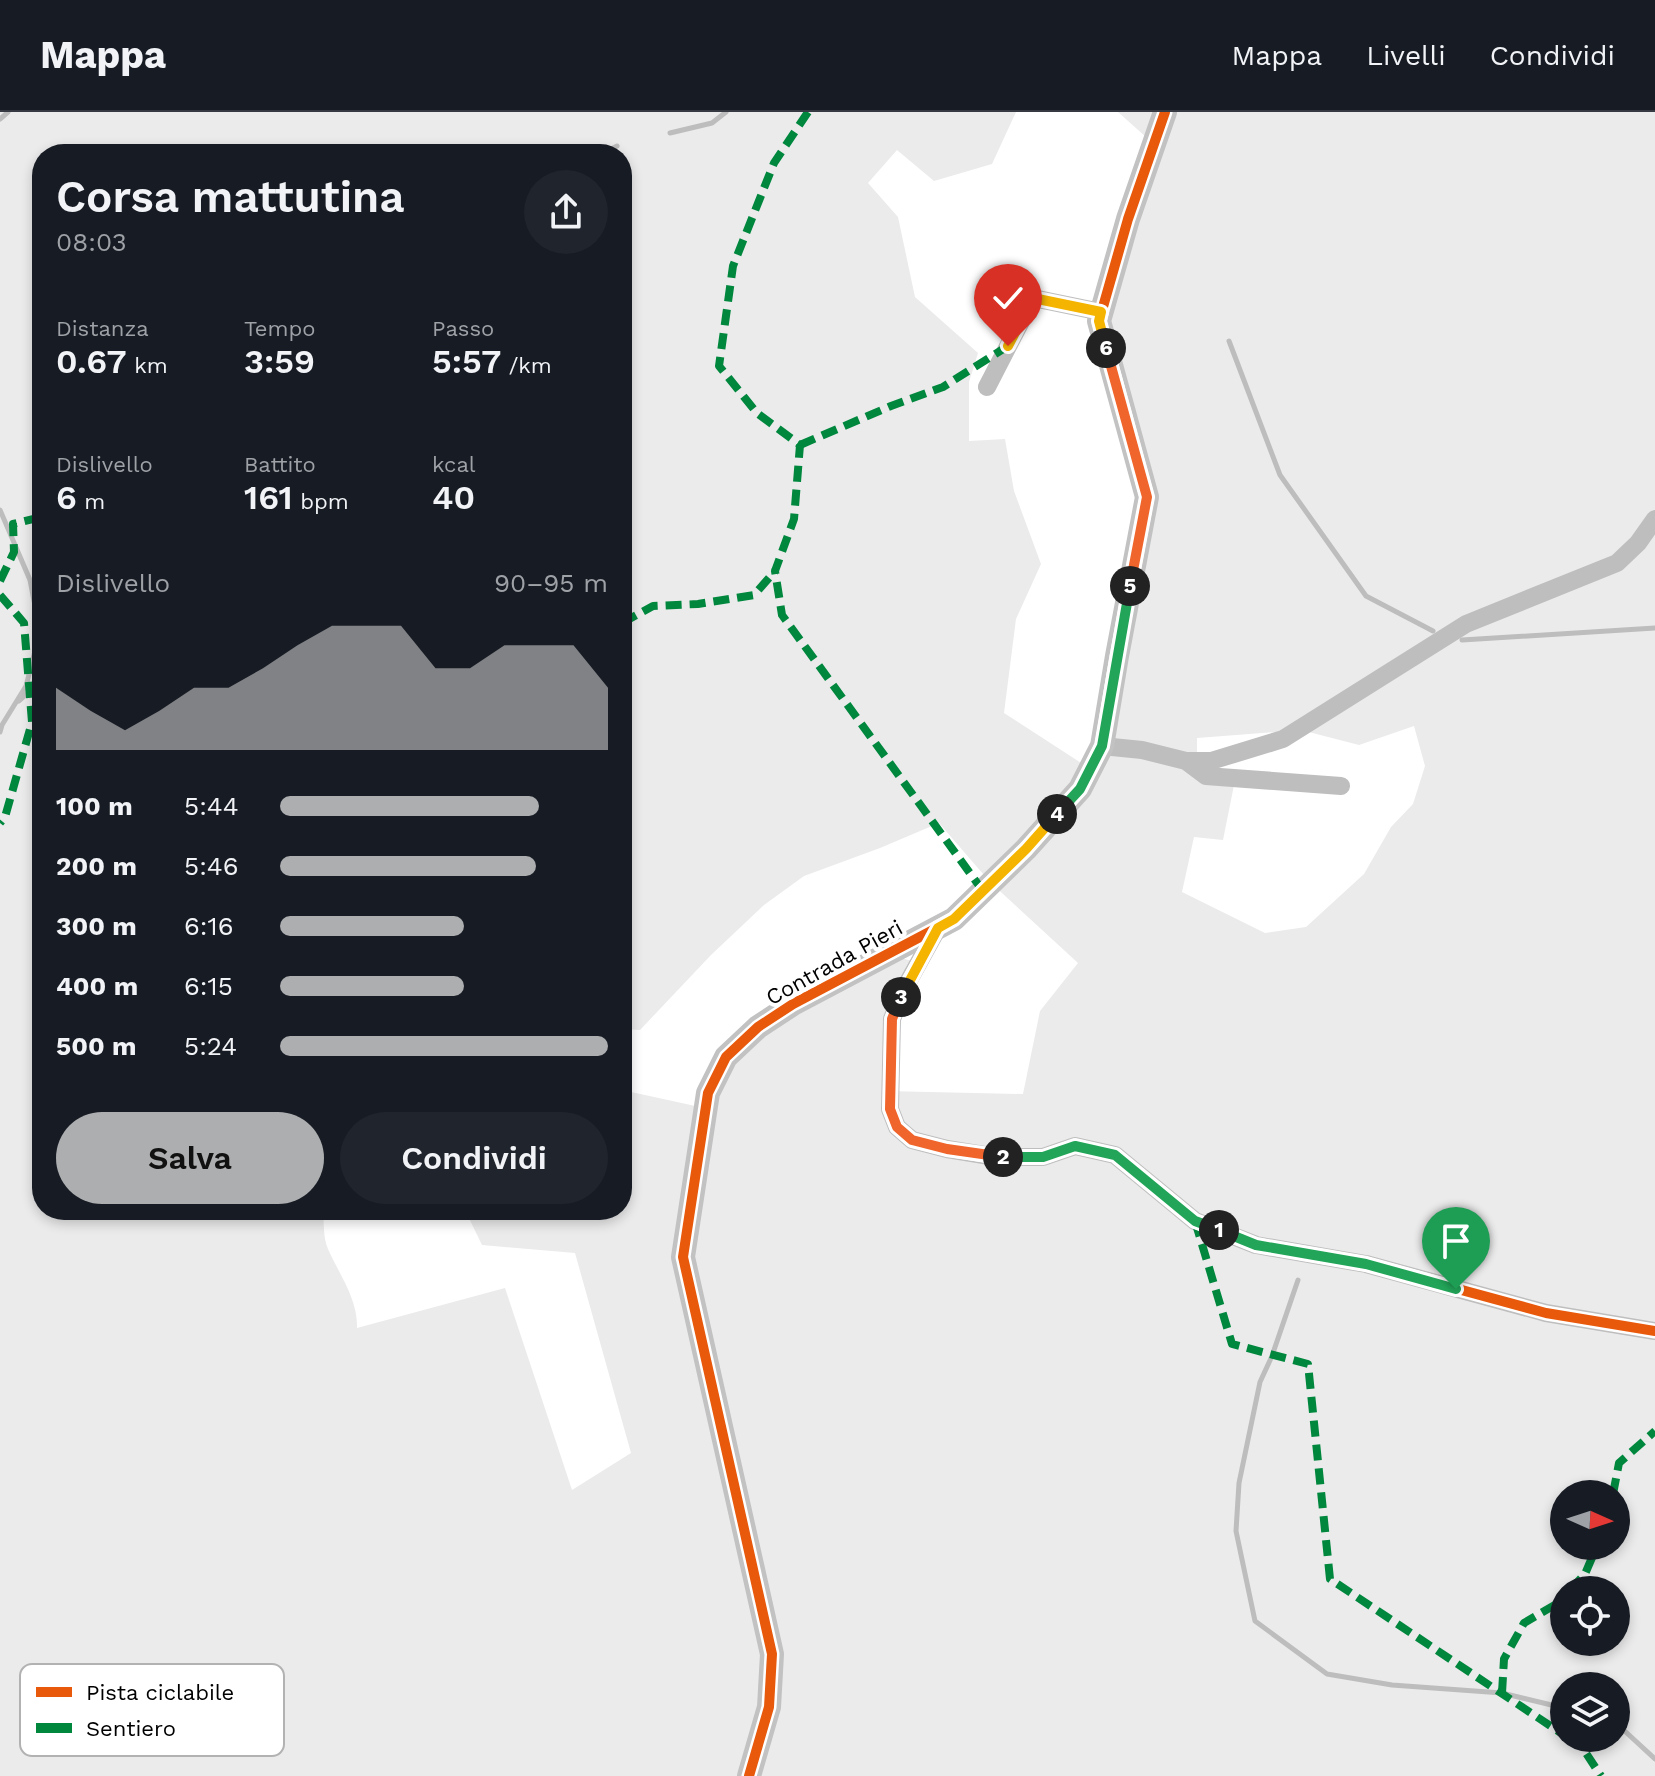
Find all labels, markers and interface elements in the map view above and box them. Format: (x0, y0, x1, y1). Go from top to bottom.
text: Mappa (40, 33, 166, 77)
text: Mappa (1232, 39, 1322, 72)
text: Livelli (1366, 39, 1446, 72)
text: Condividi (1490, 39, 1615, 72)
button: share (524, 170, 608, 254)
text: Corsa mattutina (56, 171, 405, 223)
text: 08:03 (56, 227, 127, 257)
pin (974, 264, 1042, 346)
icon: check (986, 276, 1030, 320)
text: Distanza (56, 316, 149, 341)
text: Tempo (244, 316, 316, 341)
text: Passo (432, 316, 494, 341)
pin: 6 (1086, 328, 1126, 368)
text: 6 (1099, 335, 1113, 360)
text: 0.67 (56, 341, 127, 381)
text: 3:59 (244, 341, 315, 381)
text: 5:57 (432, 341, 501, 381)
text: km (127, 353, 168, 378)
text: /km (501, 353, 552, 378)
text: Dislivello (56, 452, 153, 477)
text: Battito (244, 452, 316, 477)
text: kcal (432, 452, 476, 477)
text: 6 (56, 477, 77, 517)
text: 161 (244, 477, 293, 517)
text: 40 (432, 477, 475, 517)
text: m (77, 489, 105, 514)
text: bpm (293, 489, 349, 514)
pin: 5 (1110, 566, 1150, 606)
text: Dislivello (56, 568, 170, 598)
text: 90–95 m (494, 568, 608, 598)
text: 5 (1124, 573, 1136, 598)
text: 100 m (56, 791, 133, 821)
text: 5:44 (184, 791, 239, 821)
pin: 4 (1037, 794, 1077, 834)
text: 4 (1050, 801, 1064, 826)
text: 200 m (56, 851, 137, 881)
text: 5:46 (184, 851, 239, 881)
text: 300 m (56, 911, 137, 941)
text: 6:16 (184, 911, 233, 941)
street label: Contrada Pieri (762, 915, 907, 1010)
text: 400 m (56, 971, 138, 1001)
text: 6:15 (184, 971, 233, 1001)
pin: 3 (881, 977, 921, 1017)
text: 3 (894, 984, 908, 1009)
text: 500 m (56, 1031, 137, 1061)
text: 5:24 (184, 1031, 237, 1061)
button: Salva (56, 1112, 324, 1204)
button: Condividi (340, 1112, 608, 1204)
pin: 2 (983, 1137, 1023, 1177)
text: 2 (996, 1144, 1010, 1169)
pin (1422, 1207, 1490, 1289)
pin: 1 (1199, 1210, 1239, 1250)
text: 1 (1214, 1217, 1224, 1242)
icon: arrive (1434, 1219, 1478, 1263)
north arrow (1550, 1480, 1630, 1560)
map controls (1550, 1480, 1630, 1752)
button: locate (1550, 1576, 1630, 1656)
legend (20, 1664, 284, 1756)
button: layers (1550, 1672, 1630, 1752)
text: Pista ciclabile (86, 1680, 234, 1705)
text: Sentiero (86, 1716, 176, 1741)

